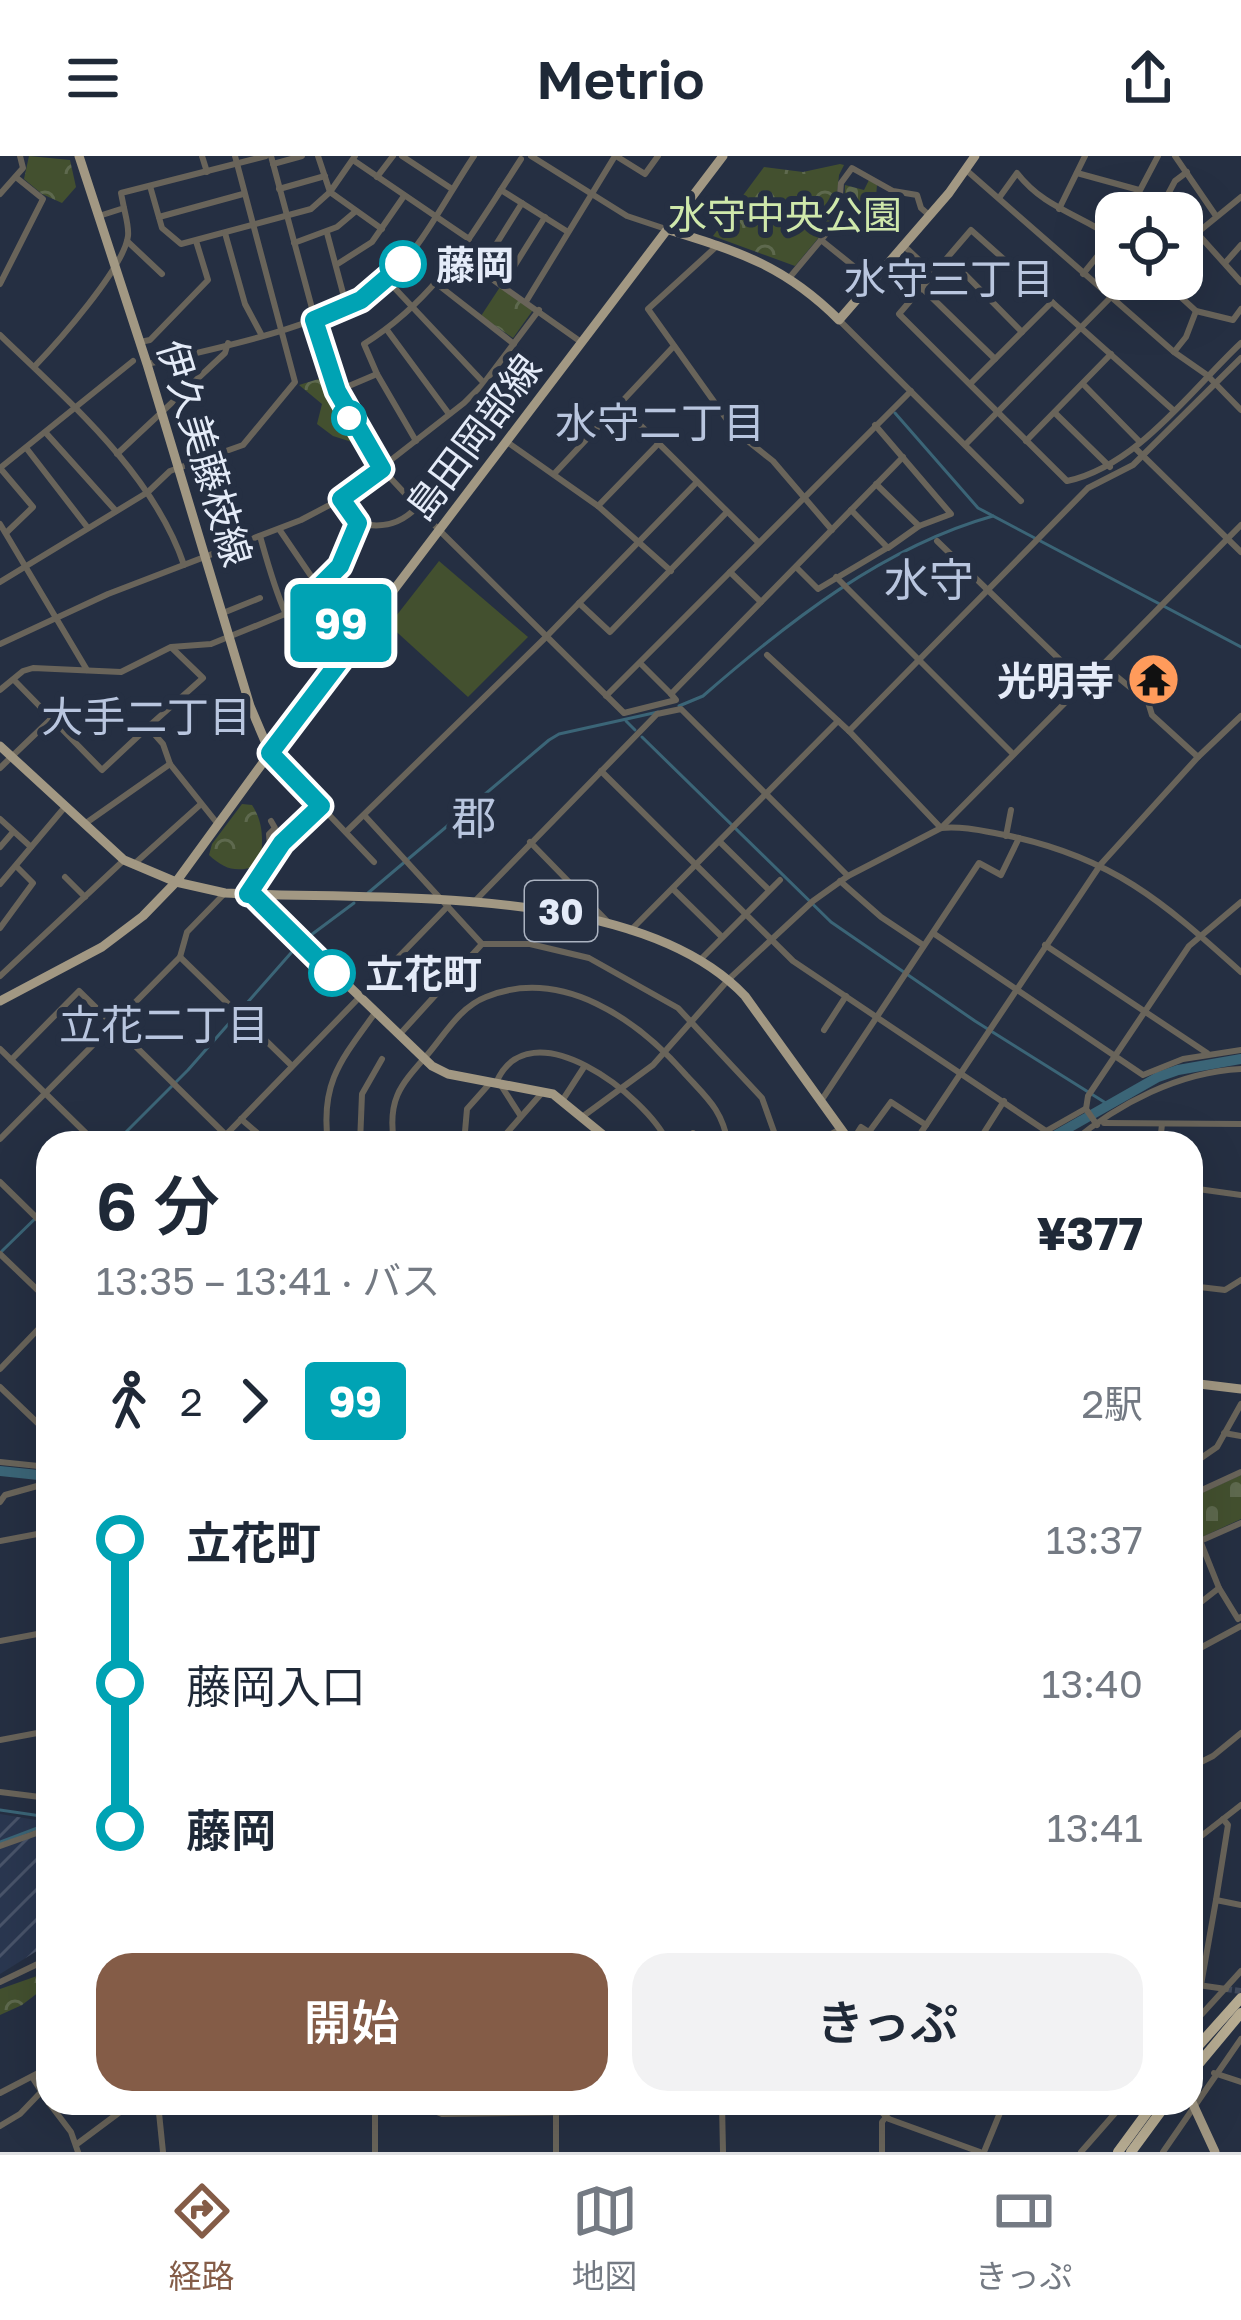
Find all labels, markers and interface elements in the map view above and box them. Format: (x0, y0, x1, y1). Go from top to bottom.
icon: menu (60, 45, 126, 111)
icon: share (1115, 45, 1181, 111)
text: Metrio (536, 46, 705, 111)
park label: 水守中央公園 (668, 191, 902, 238)
map controls (1095, 192, 1203, 300)
button: locate (1095, 192, 1203, 300)
place label: 藤岡 (436, 241, 514, 288)
marker: 藤岡 (381, 242, 425, 286)
district label: 水守三丁目 (844, 253, 1054, 303)
street label: 伊久美藤枝線 (148, 334, 262, 572)
street label: 島田岡部線 (396, 345, 550, 529)
district label: 水守二丁目 (555, 397, 765, 447)
unlabelled marker (333, 402, 365, 434)
district label: 水守 (884, 552, 974, 606)
line badge: 99 (287, 584, 395, 662)
text: 99 (314, 598, 368, 648)
temple icon: 光明寺 (1125, 652, 1181, 708)
place label: 光明寺 (997, 657, 1114, 704)
district label: 大手二丁目 (41, 691, 251, 741)
district label: 郡 (451, 790, 497, 844)
road number: 30 (525, 881, 597, 941)
place label: 立花町 (365, 950, 482, 997)
marker: 立花町 (310, 951, 354, 995)
district label: 立花二丁目 (59, 999, 269, 1049)
text: 6 分 (96, 1165, 220, 1245)
text: ¥377 (1037, 1206, 1143, 1260)
text: 13:35 – 13:41 · バス (96, 1257, 440, 1304)
icon: walk (96, 1368, 162, 1434)
icon: forward (221, 1368, 287, 1434)
text: 99 (329, 1376, 382, 1426)
text: 2 (180, 1378, 203, 1425)
text: 2駅 (1081, 1380, 1143, 1427)
text: 立花町 (186, 1515, 321, 1569)
text: 13:37 (1046, 1516, 1143, 1563)
text: 藤岡入口 (186, 1659, 366, 1713)
text: 13:40 (1042, 1660, 1143, 1707)
text: 藤岡 (186, 1803, 276, 1857)
text: 13:41 (1047, 1804, 1143, 1851)
button: 開始 (96, 1953, 608, 2091)
button: きっぷ (632, 1953, 1143, 2091)
tab: 経路 (169, 2178, 235, 2298)
tab: 地図 (572, 2178, 638, 2298)
tab: きっぷ (975, 2178, 1072, 2298)

